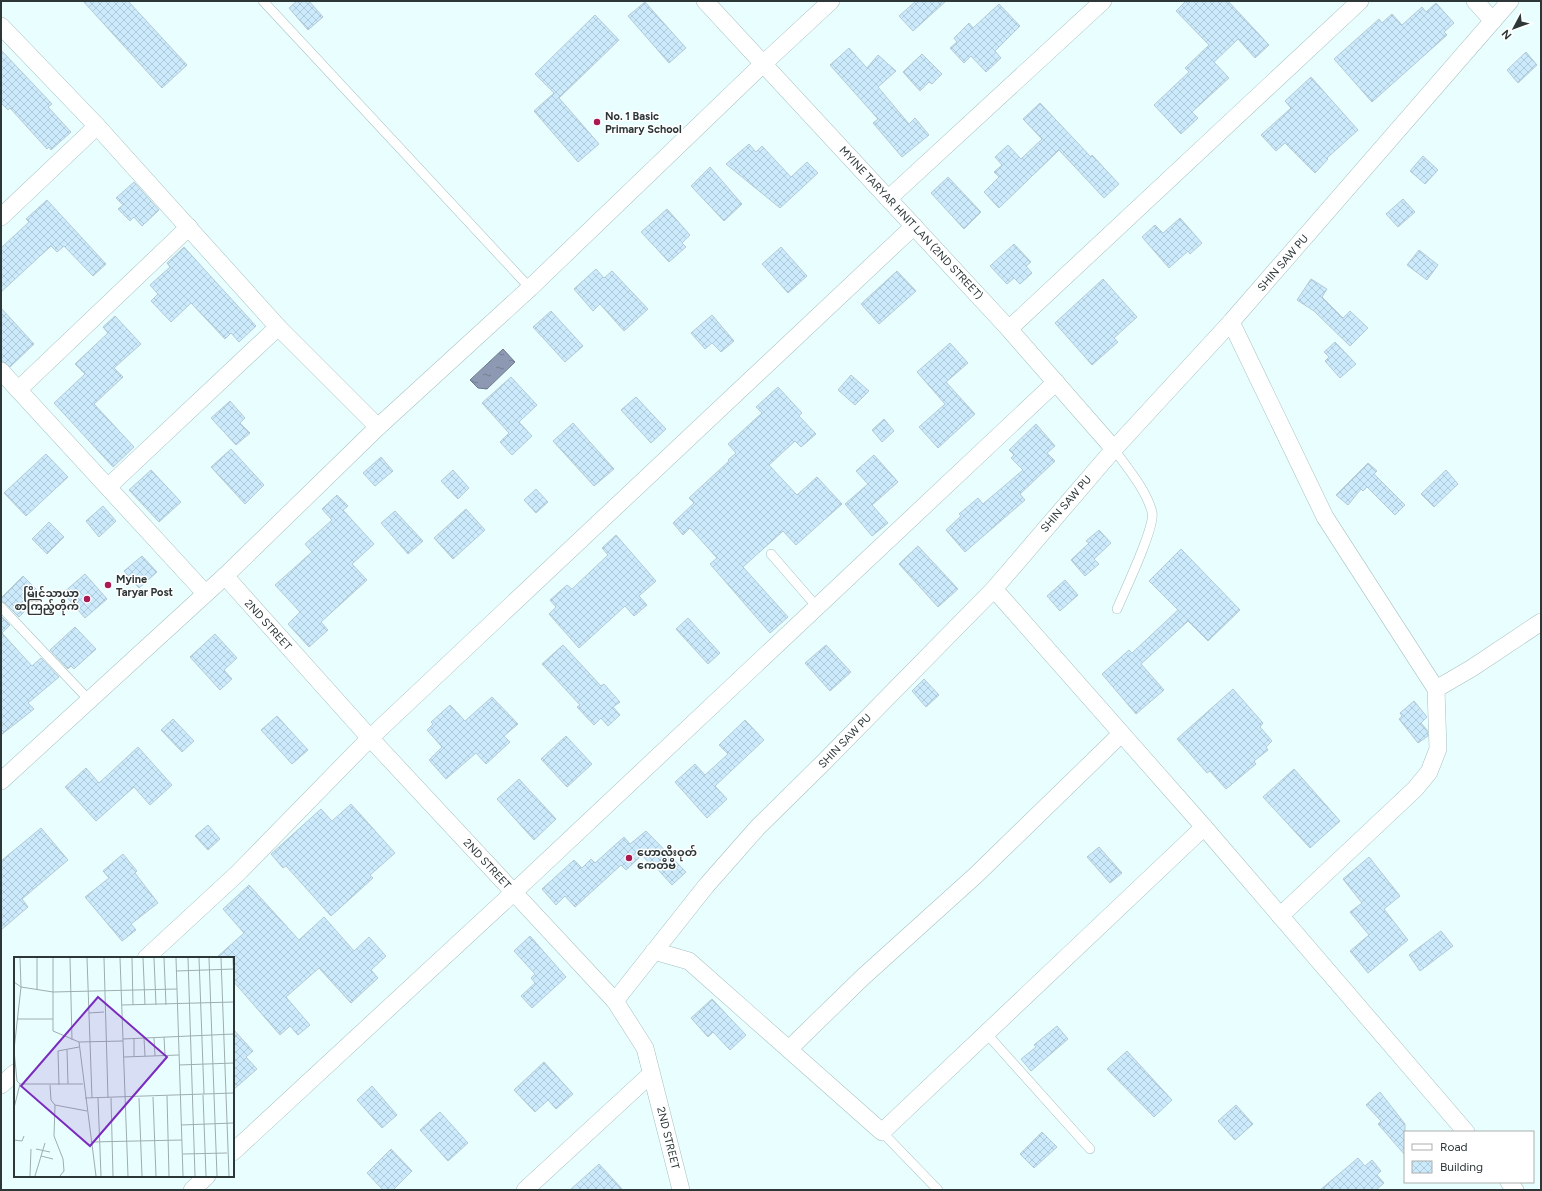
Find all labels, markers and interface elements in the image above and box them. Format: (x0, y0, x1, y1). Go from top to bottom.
north arrow (1494, 8, 1534, 48)
text: N (1499, 27, 1515, 42)
place label: No. 1 Basic Primary School (605, 110, 682, 136)
marker: No. 1 Basic Primary School (592, 117, 602, 127)
street label: MYINE TARYAR HNIT LAN (2ND STREET) (837, 144, 986, 302)
street label: SHIN SAW PU (1255, 232, 1311, 294)
street label: SHIN SAW PU (1038, 473, 1094, 535)
place label: Myine Taryar Post (116, 573, 174, 599)
marker: Myine Taryar Post (103, 580, 113, 590)
place label: မြိုင်သာယာ စာကြည့်တိုက် (15, 586, 79, 616)
marker: မြိုင်သာယာ စာကြည့်တိုက် (82, 594, 92, 604)
street label: 2ND STREET (242, 597, 294, 653)
street label: SHIN SAW PU (816, 711, 874, 771)
street label: 2ND STREET (461, 836, 513, 892)
place label: ဟောလီးဝုတ် ကေတီဗီ (637, 845, 697, 872)
marker: ဟောလီးဝုတ် ကေတီဗီ (624, 853, 634, 863)
inset map (14, 957, 234, 1177)
street label: 2ND STREET (654, 1105, 682, 1171)
legend (1404, 1131, 1534, 1183)
text: Road (1440, 1140, 1468, 1154)
text: Building (1440, 1160, 1483, 1174)

